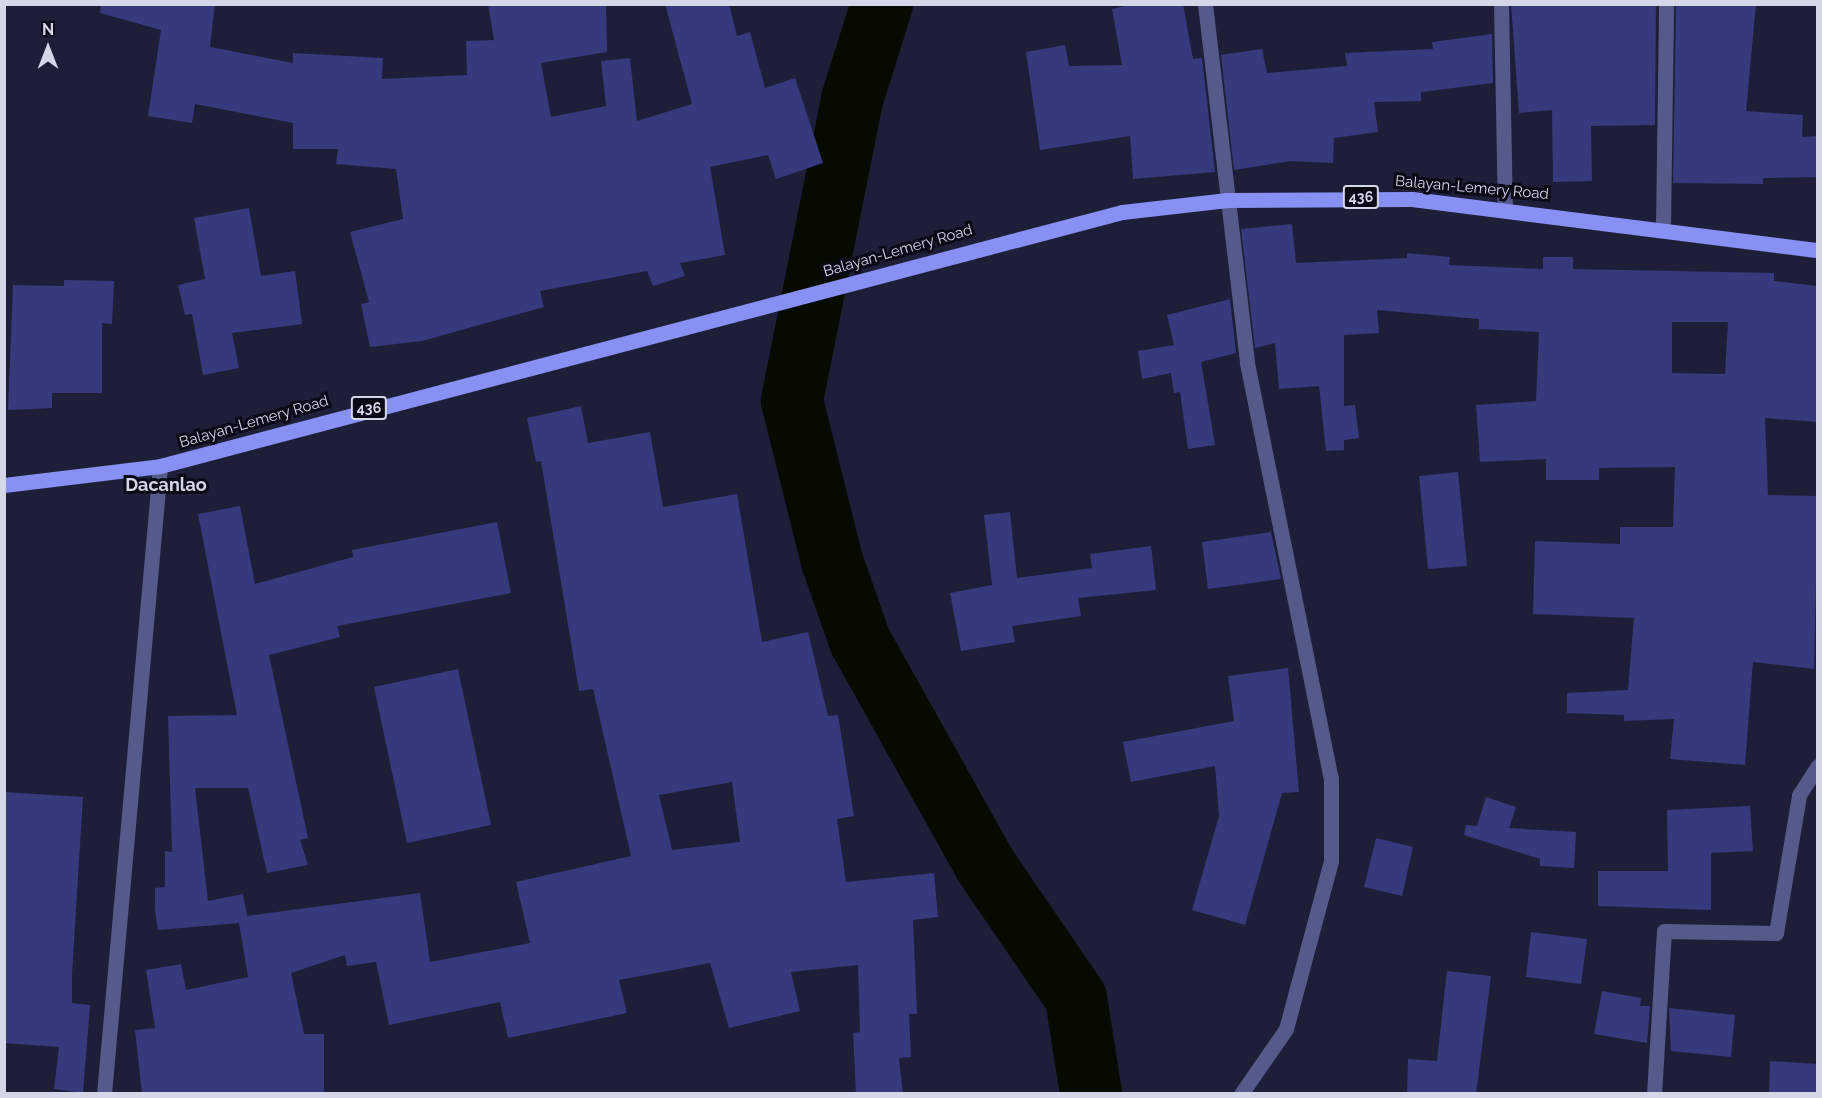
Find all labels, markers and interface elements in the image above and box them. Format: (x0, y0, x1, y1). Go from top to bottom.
north arrow (18, 18, 78, 78)
text: N (42, 20, 54, 39)
street label: Balayan-Lemery Road (1394, 172, 1550, 204)
road number: 436 (1342, 186, 1380, 208)
street label: Balayan-Lemery Road (821, 221, 975, 281)
street label: Balayan-Lemery Road (177, 392, 331, 452)
road number: 436 (350, 397, 388, 419)
district label: Dacanlao (125, 474, 207, 496)

